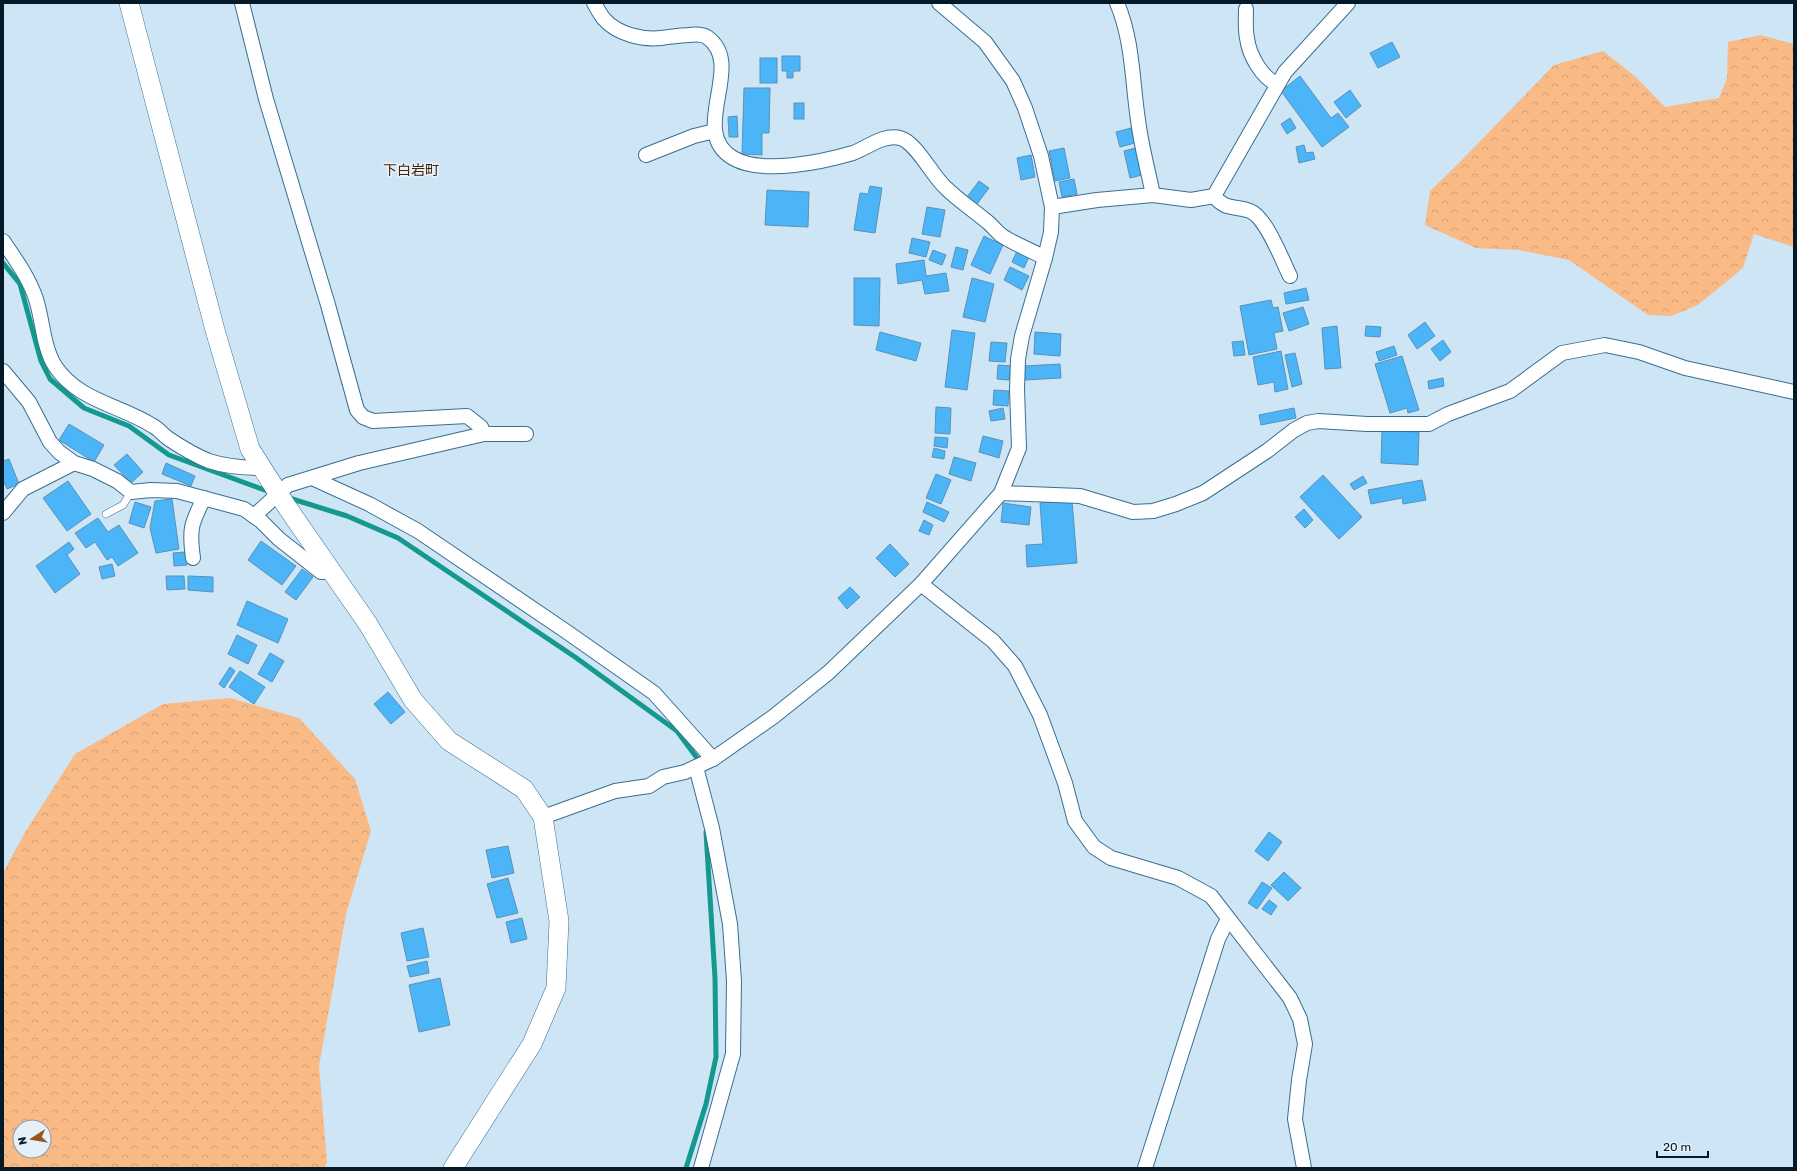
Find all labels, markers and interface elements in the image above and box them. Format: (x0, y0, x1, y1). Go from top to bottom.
district label: 下白岩町 (383, 162, 439, 179)
north arrow (12, 1119, 52, 1159)
scale bar (1657, 1133, 1708, 1159)
text: N (16, 1136, 30, 1146)
text: 20 m (1663, 1140, 1691, 1154)

